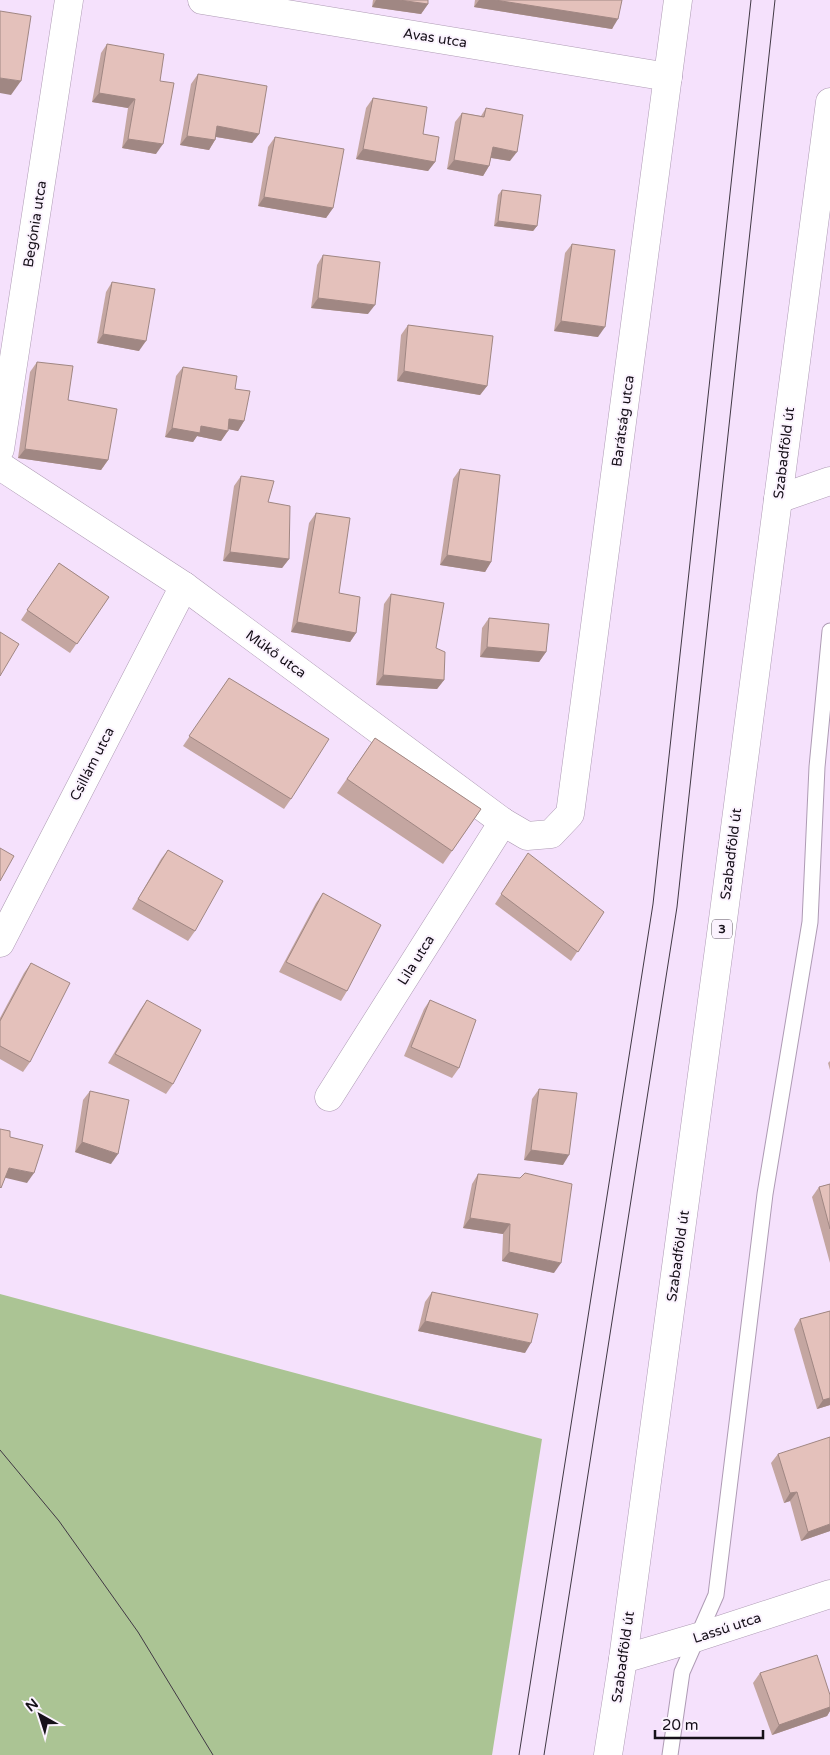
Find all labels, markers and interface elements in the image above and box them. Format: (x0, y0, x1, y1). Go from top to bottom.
street label: Avas utca (402, 25, 468, 51)
street label: Begónia utca (20, 179, 50, 269)
street label: Barátság utca (608, 374, 638, 468)
street label: Szabadföld út (770, 406, 798, 500)
street label: Műkő utca (242, 626, 310, 682)
street label: Csillám utca (66, 724, 118, 804)
street label: Szabadföld út (717, 807, 745, 901)
road number: 3 (712, 920, 732, 939)
street label: Lila utca (394, 932, 438, 988)
street label: Szabadföld út (663, 1208, 693, 1303)
street label: Szabadföld út (608, 1609, 638, 1704)
street label: Lassú utca (691, 1609, 763, 1647)
north arrow (15, 1690, 65, 1740)
text: N (22, 1695, 42, 1715)
scale bar (655, 1708, 762, 1740)
text: 20 m (662, 1716, 699, 1734)

